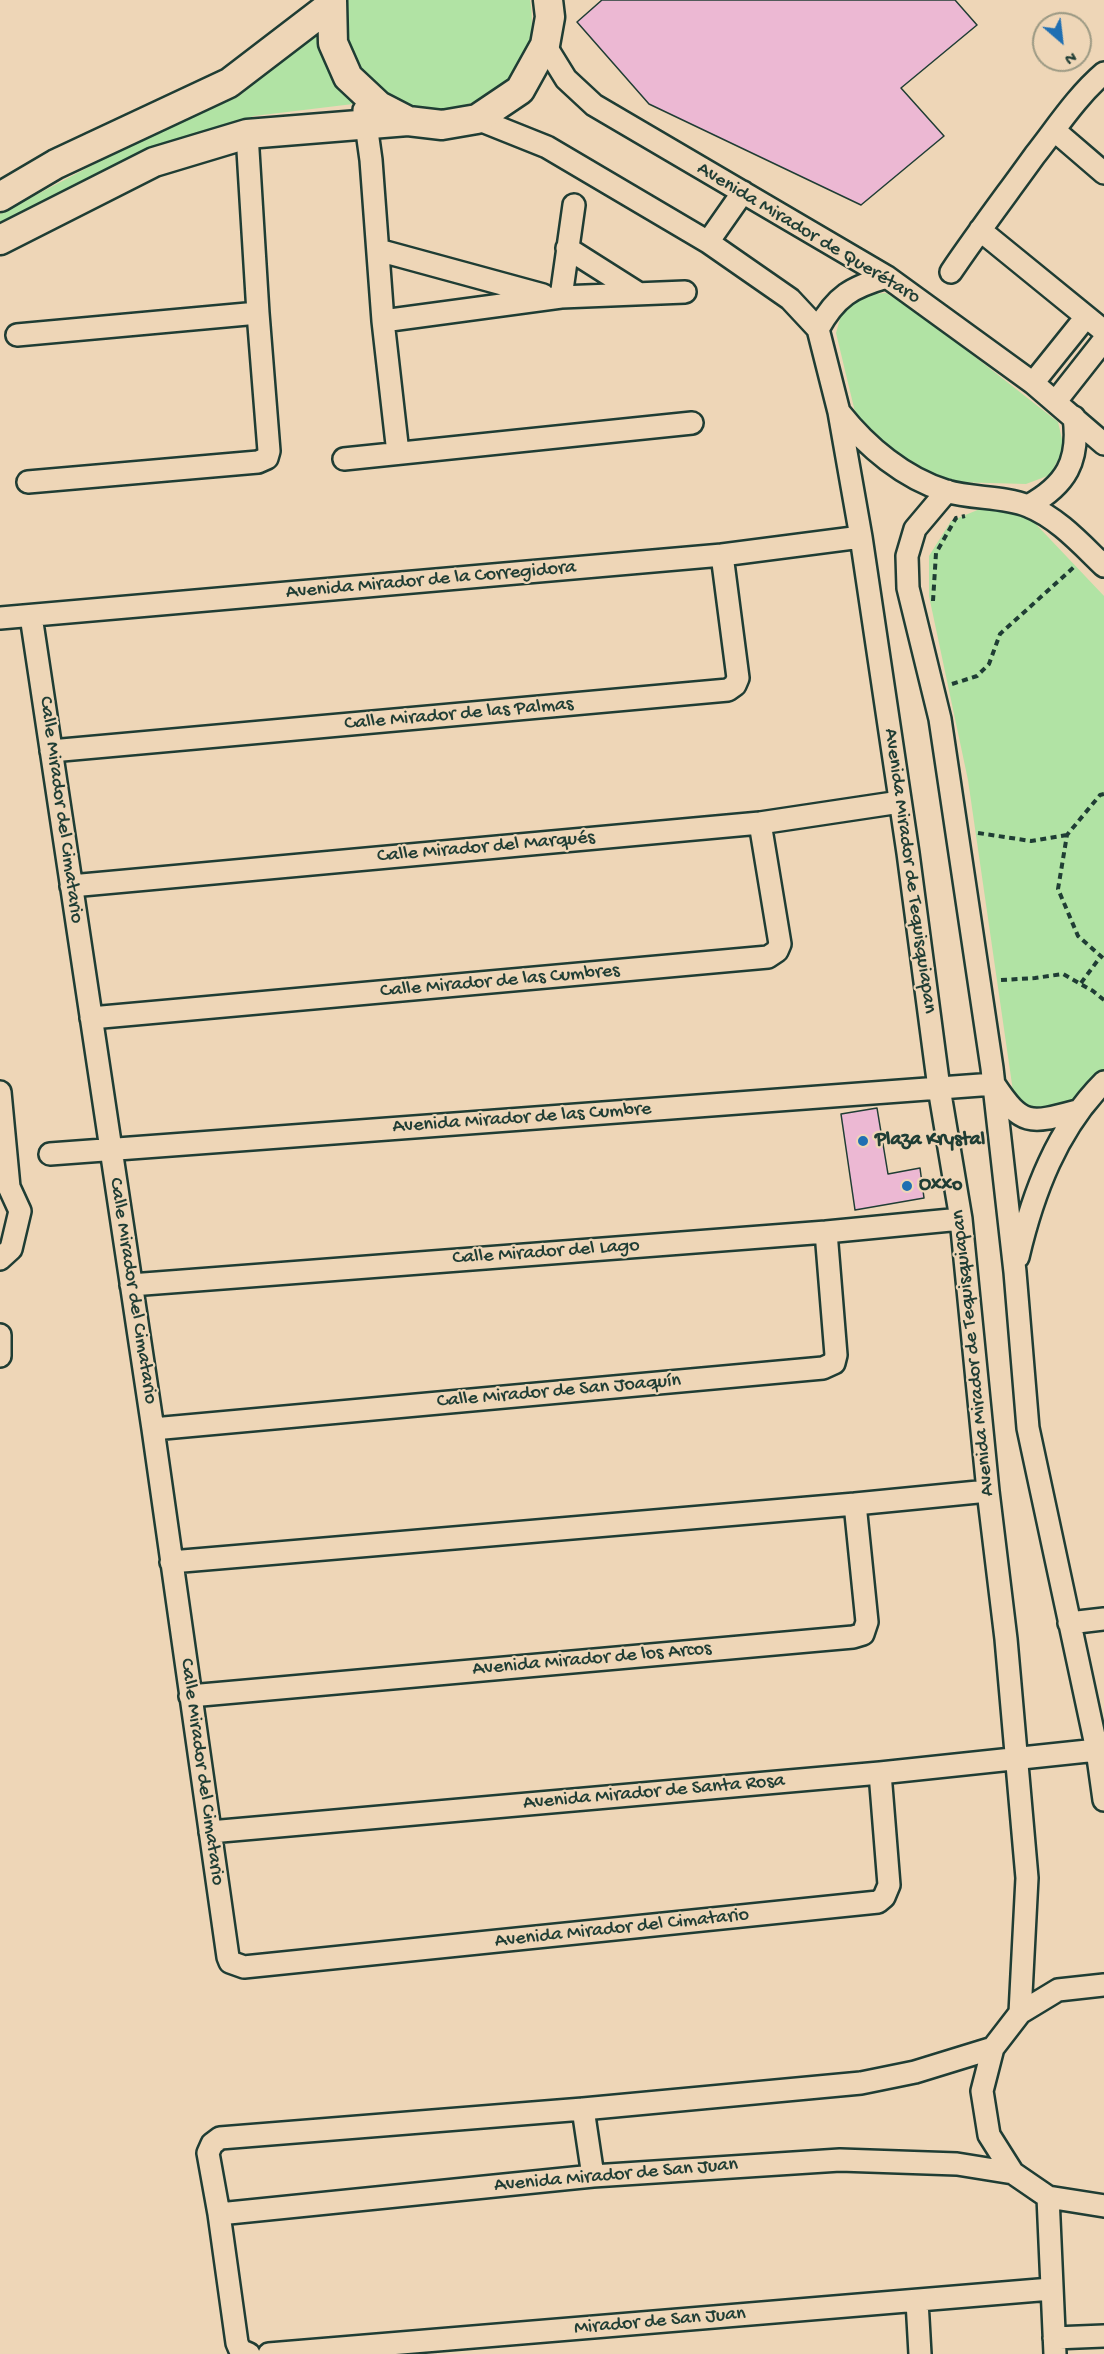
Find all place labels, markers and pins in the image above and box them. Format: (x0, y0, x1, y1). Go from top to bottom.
place label: Plaza Krystal (875, 1129, 985, 1153)
marker: Plaza Krystal (856, 1134, 870, 1148)
place label: Oxxo (919, 1174, 962, 1198)
marker: Oxxo (900, 1179, 914, 1193)

